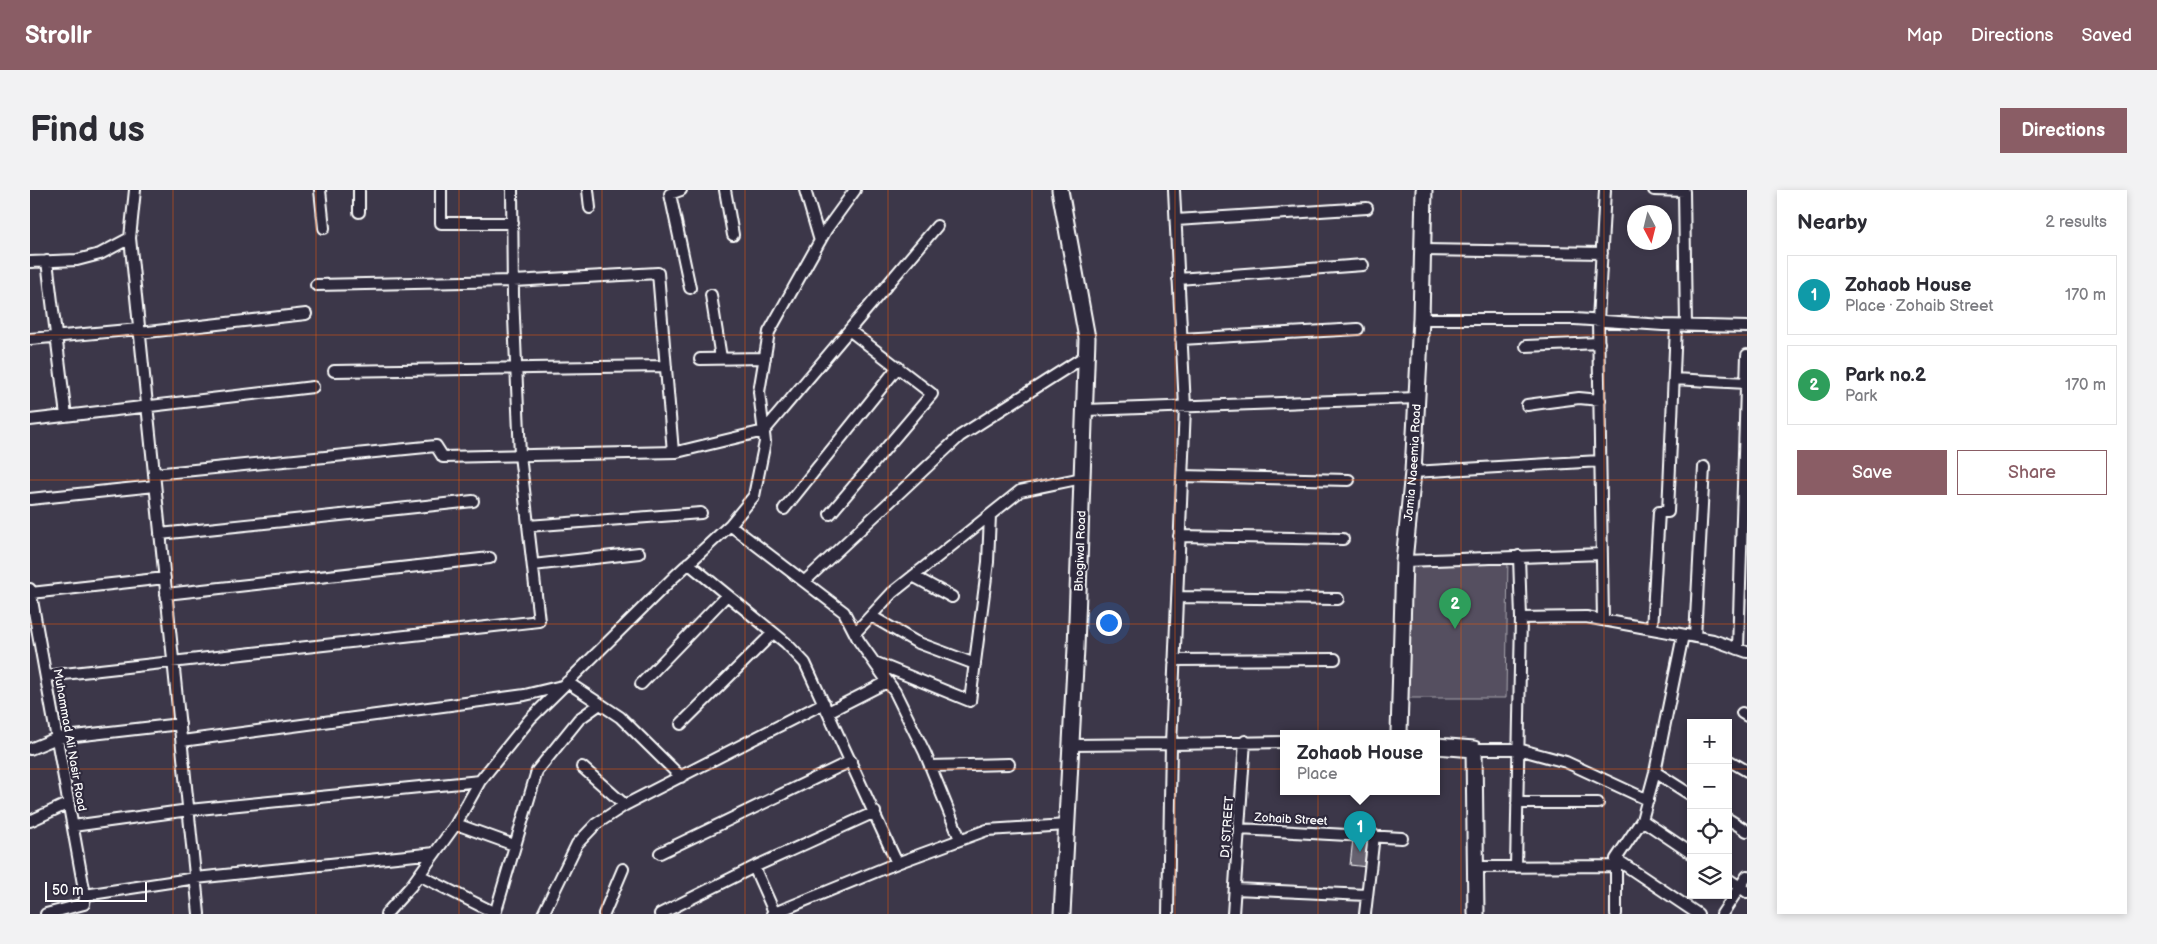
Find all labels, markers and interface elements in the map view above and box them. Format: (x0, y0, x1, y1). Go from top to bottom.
text: Strollr (25, 21, 92, 50)
text: Map (1907, 25, 1943, 46)
text: Directions (1971, 25, 2053, 46)
text: Saved (2081, 25, 2132, 46)
button: Directions (2000, 108, 2127, 153)
text: Find us (30, 109, 145, 152)
north arrow (1627, 205, 1672, 250)
text: Nearby (1797, 210, 1867, 235)
text: 2 results (2045, 213, 2107, 232)
text: Zohaob House (1845, 274, 1971, 297)
text: 1 (1811, 286, 1817, 305)
text: 170 m (2065, 286, 2106, 305)
text: Place · Zohaib Street (1845, 297, 1994, 316)
text: Park no.2 (1845, 364, 1926, 387)
text: 2 (1809, 376, 1819, 395)
text: 170 m (2065, 376, 2106, 395)
text: Park (1845, 387, 1877, 406)
street label: Jamia Naeemia Road (1401, 403, 1425, 522)
button: Save (1797, 450, 1947, 495)
button: Share (1957, 450, 2107, 495)
street label: Bhogiwal Road (1072, 510, 1089, 592)
pin: 2 (1439, 588, 1471, 629)
your location (1096, 610, 1122, 636)
street label: Muhammad Ali Nasir Road (50, 668, 89, 813)
map controls (1687, 719, 1732, 899)
button: + (1687, 719, 1732, 764)
popup (1280, 730, 1440, 795)
text: Zohaob House (1297, 742, 1423, 765)
button: − (1687, 764, 1732, 809)
text: Place (1297, 765, 1337, 784)
street label: D1 STREET (1218, 795, 1237, 859)
button: locate (1687, 809, 1732, 854)
street label: Zohaib Street (1253, 810, 1328, 829)
pin: 1 (1344, 811, 1376, 852)
button: layers (1687, 854, 1732, 899)
scale bar (45, 879, 148, 902)
text: 50 m (52, 882, 84, 899)

